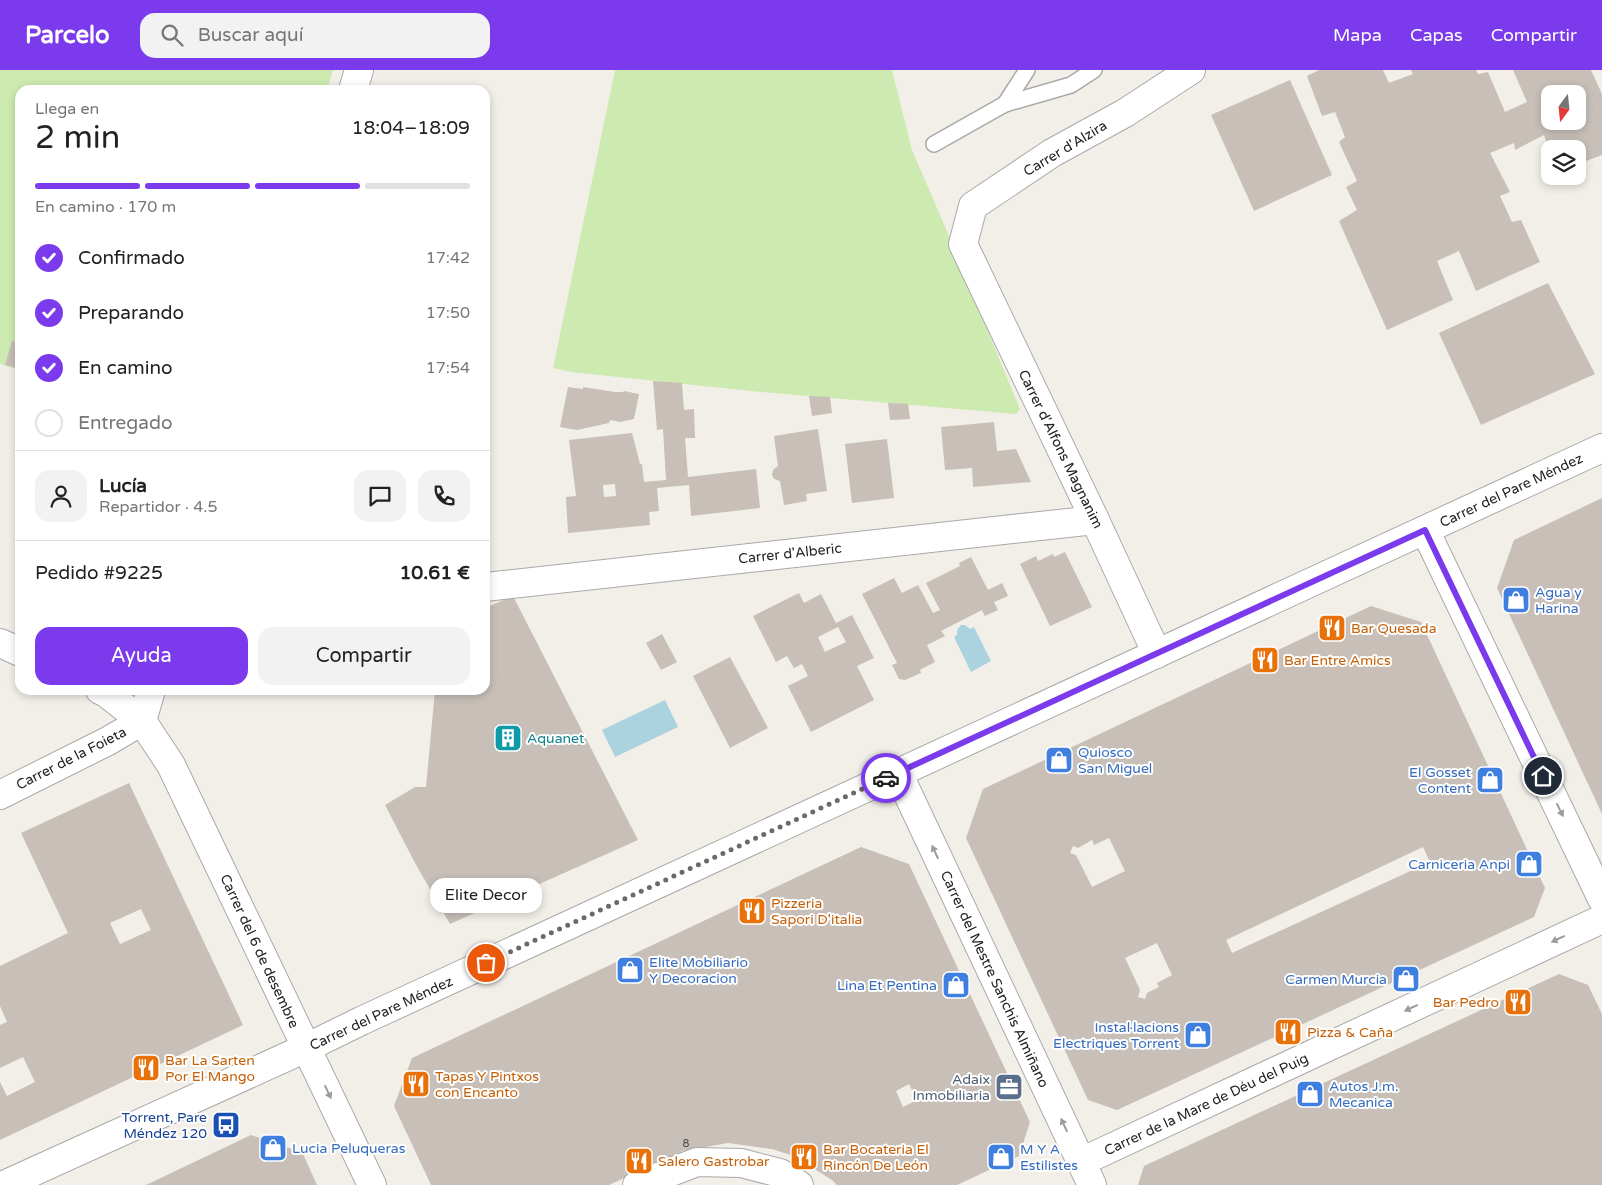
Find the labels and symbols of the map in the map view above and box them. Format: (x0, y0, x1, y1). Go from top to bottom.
north arrow (1541, 85, 1586, 130)
street label: Carrer d'Alzira (1020, 117, 1110, 180)
street label: Carrer d'Alfons Magnanim (1015, 367, 1106, 531)
street label: Carrer del Pare Méndez (1437, 450, 1586, 531)
street label: Carrer d'Alberic (737, 540, 843, 567)
place label: Agua y Harina (1535, 584, 1582, 617)
shop icon: Agua y Harina (1501, 585, 1531, 615)
restaurant icon: Bar Quesada (1317, 613, 1347, 643)
place label: Bar Quesada (1351, 620, 1437, 637)
restaurant icon: Bar Entre Amics (1250, 645, 1280, 675)
place label: Bar Entre Amics (1284, 652, 1391, 669)
street label: Carrer de la Foieta (13, 723, 129, 794)
building icon: Aquanet (493, 723, 523, 753)
place label: Aquanet (527, 730, 585, 747)
place label: Quiosco San Miguel (1078, 744, 1152, 777)
shop icon: Quiosco San Miguel (1044, 745, 1074, 775)
courier (861, 753, 911, 803)
pin (1522, 755, 1564, 797)
place label: El Gosset Content (1409, 764, 1472, 797)
shop icon: El Gosset Content (1475, 765, 1505, 795)
one-way arrow (1555, 803, 1564, 818)
one-way arrow (931, 844, 939, 859)
shop icon: Carniceria Anpi (1514, 849, 1544, 879)
place label: Carniceria Anpi (1408, 856, 1510, 873)
street label: Carrer del Mestre Sanchis Almiñano (937, 868, 1052, 1090)
street label: Carrer del 6 de desembre (216, 872, 303, 1031)
callout: Elite Decor (430, 878, 542, 913)
place label: Pizzeria Sapori D'italia (771, 895, 863, 928)
restaurant icon: Pizzeria Sapori D'italia (737, 896, 767, 926)
one-way arrow (1551, 936, 1565, 944)
pin (465, 942, 507, 984)
place label: Elite Mobiliario Y Decoracion (649, 954, 748, 987)
shop icon: Elite Mobiliario Y Decoracion (615, 955, 645, 985)
shop icon: Carmen Murcia (1391, 964, 1421, 994)
shop icon: Lina Et Pentina (941, 970, 971, 1000)
place label: Carmen Murcia (1285, 971, 1387, 988)
street label: Carrer del Pare Méndez (307, 973, 456, 1054)
place label: Lina Et Pentina (837, 977, 937, 994)
restaurant icon: Bar Pedro (1503, 987, 1533, 1017)
place label: Bar Pedro (1433, 994, 1499, 1011)
one-way arrow (1404, 1004, 1418, 1012)
restaurant icon: Pizza & Caña (1273, 1017, 1303, 1047)
place label: Instal·lacions Electriques Torrent (1053, 1019, 1180, 1052)
shop icon: Instal·lacions Electriques Torrent (1183, 1020, 1213, 1050)
place label: Pizza & Caña (1307, 1024, 1393, 1041)
street label: Carrer de la Mare de Déu del Puig (1101, 1050, 1311, 1159)
place label: Bar La Sarten Por El Mango (165, 1052, 255, 1085)
restaurant icon: Bar La Sarten Por El Mango (131, 1053, 161, 1083)
place label: Tapas Y Pintxos con Encanto (435, 1068, 539, 1101)
restaurant icon: Tapas Y Pintxos con Encanto (401, 1069, 431, 1099)
place label: Adaix Inmobiliaria (912, 1071, 990, 1104)
office icon: Adaix Inmobiliaria (994, 1072, 1024, 1102)
place label: Autos J.m. Mecanica (1329, 1078, 1399, 1111)
shop icon: Autos J.m. Mecanica (1295, 1079, 1325, 1109)
one-way arrow (324, 1085, 332, 1099)
place label: Torrent, Pare Méndez 120 (121, 1109, 207, 1142)
bus stop icon: Torrent, Pare Méndez 120 (211, 1110, 241, 1140)
one-way arrow (1060, 1118, 1068, 1132)
shop icon: Lucia Peluqueras (258, 1133, 288, 1163)
house number: 8 (683, 1137, 690, 1150)
place label: Lucia Peluqueras (292, 1140, 406, 1157)
place label: Bar Bocateria El Rincón De León (823, 1141, 929, 1174)
place label: M Y A Estilistes (1020, 1141, 1078, 1174)
restaurant icon: Bar Bocateria El Rincón De León (789, 1142, 819, 1172)
shop icon: M Y A Estilistes (986, 1142, 1016, 1172)
restaurant icon: Salero Gastrobar (624, 1146, 654, 1176)
place label: Salero Gastrobar (658, 1153, 770, 1170)

